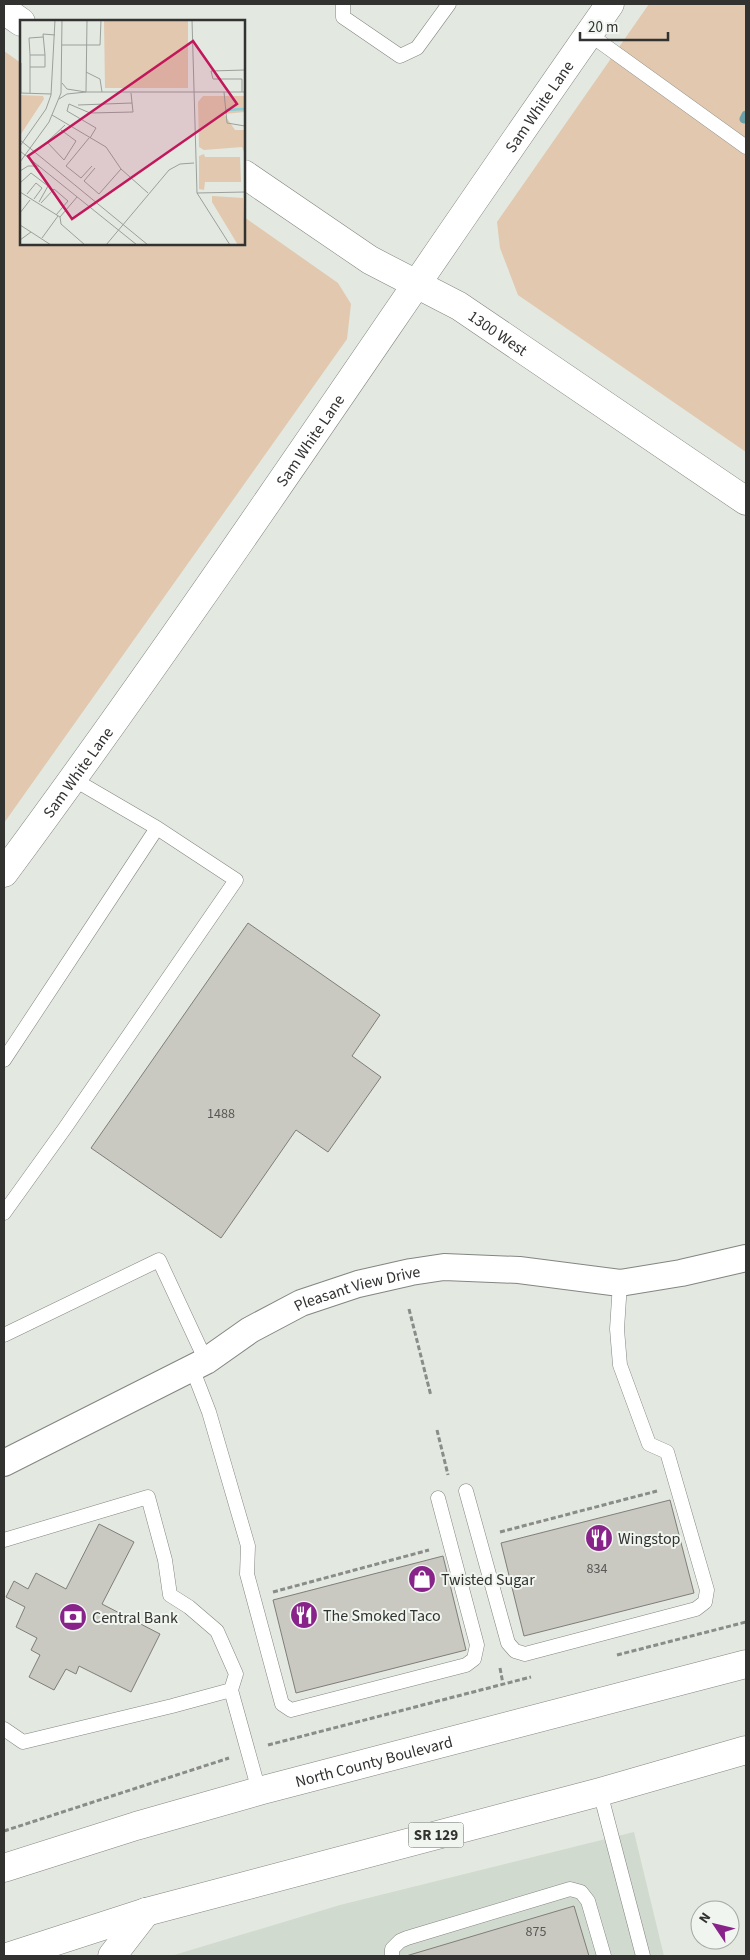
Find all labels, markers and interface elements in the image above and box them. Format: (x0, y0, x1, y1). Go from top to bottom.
scale bar (580, 10, 668, 42)
text: 20 m (588, 17, 618, 38)
inset map (20, 20, 245, 245)
street label: Sam White Lane (500, 56, 579, 157)
street label: 1300 West (463, 305, 532, 362)
street label: Sam White Lane (271, 390, 350, 491)
street label: Sam White Lane (38, 723, 119, 822)
house number: 1488 (207, 1104, 235, 1124)
street label: Pleasant View Drive (290, 1261, 422, 1317)
restaurant icon: Wingstop (584, 1523, 614, 1553)
place label: Wingstop (618, 1528, 681, 1550)
house number: 834 (587, 1559, 607, 1579)
shop icon: Twisted Sugar (407, 1564, 437, 1594)
place label: Twisted Sugar (441, 1569, 535, 1591)
restaurant icon: The Smoked Taco (289, 1600, 319, 1630)
bank icon: Central Bank (58, 1602, 88, 1632)
place label: The Smoked Taco (323, 1605, 441, 1627)
place label: Central Bank (92, 1607, 178, 1629)
street label: North County Boulevard (293, 1731, 455, 1793)
road number: SR 129 (408, 1822, 464, 1848)
north arrow (690, 1900, 740, 1950)
text: N (694, 1909, 716, 1928)
house number: 875 (526, 1922, 546, 1942)

